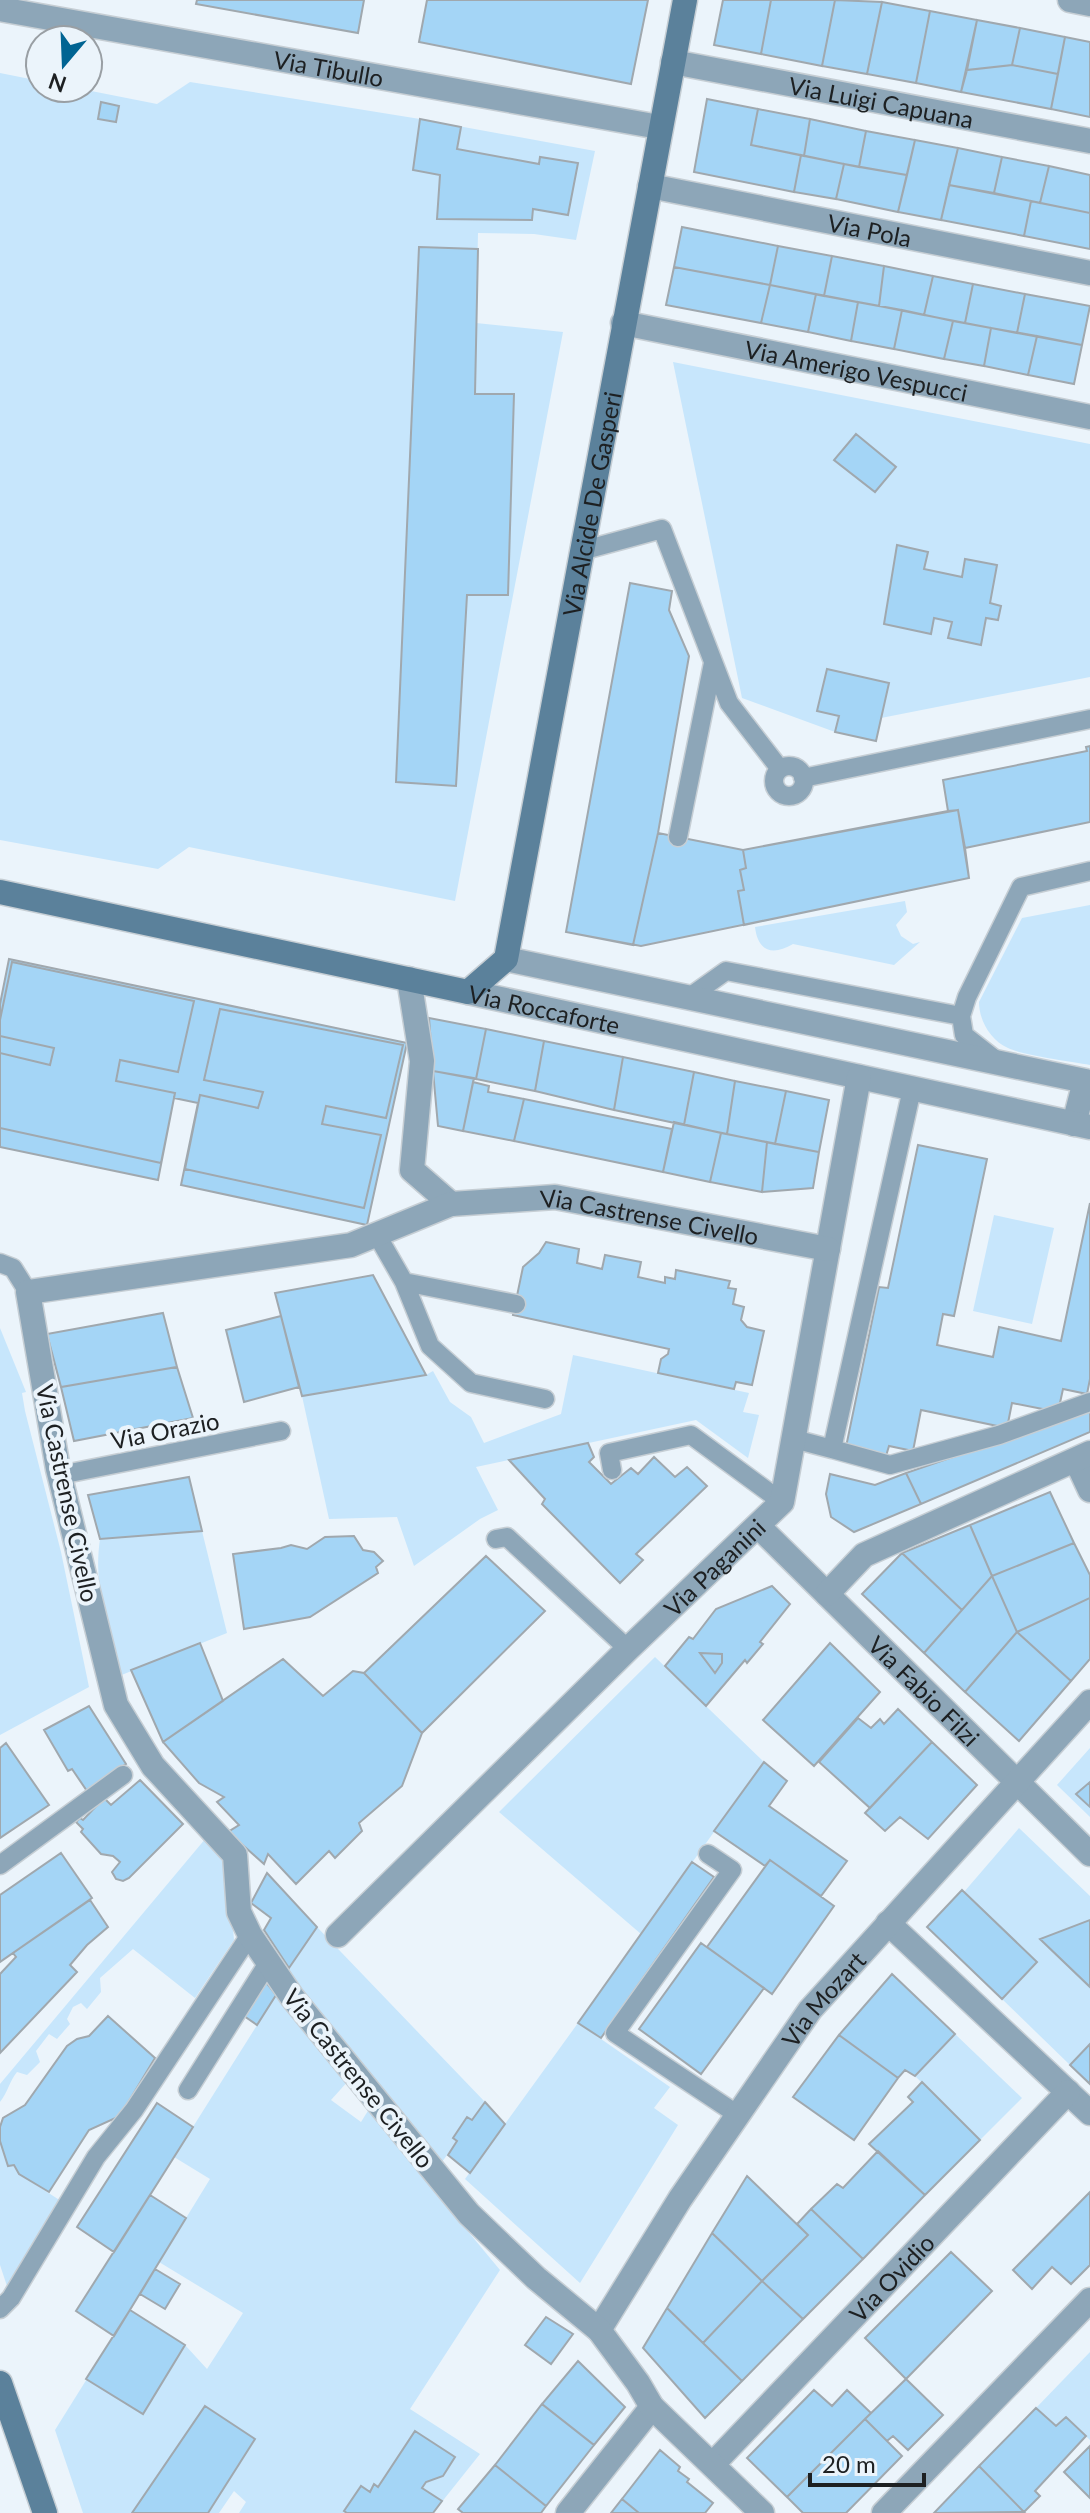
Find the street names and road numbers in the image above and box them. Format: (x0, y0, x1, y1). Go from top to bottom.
street label: Via Tibullo (272, 44, 386, 92)
street label: Via Luigi Capuana (787, 70, 976, 133)
street label: Via Pola (825, 207, 914, 252)
street label: Via Amerigo Vespucci (742, 333, 970, 407)
street label: Via Alcide De Gasperi (556, 389, 626, 619)
street label: Via Roccaforte (466, 978, 623, 1039)
street label: Via Castrense Civello (539, 1182, 761, 1250)
street label: Via Castrense Civello (31, 1381, 105, 1605)
street label: Via Orazio (108, 1405, 222, 1455)
street label: Via Paganini (657, 1512, 770, 1622)
street label: Via Fabio Filzi (863, 1629, 986, 1752)
street label: Via Mozart (775, 1945, 871, 2052)
street label: Via Castrense Civello (278, 1983, 440, 2173)
street label: Via Ovidio (843, 2227, 940, 2327)

